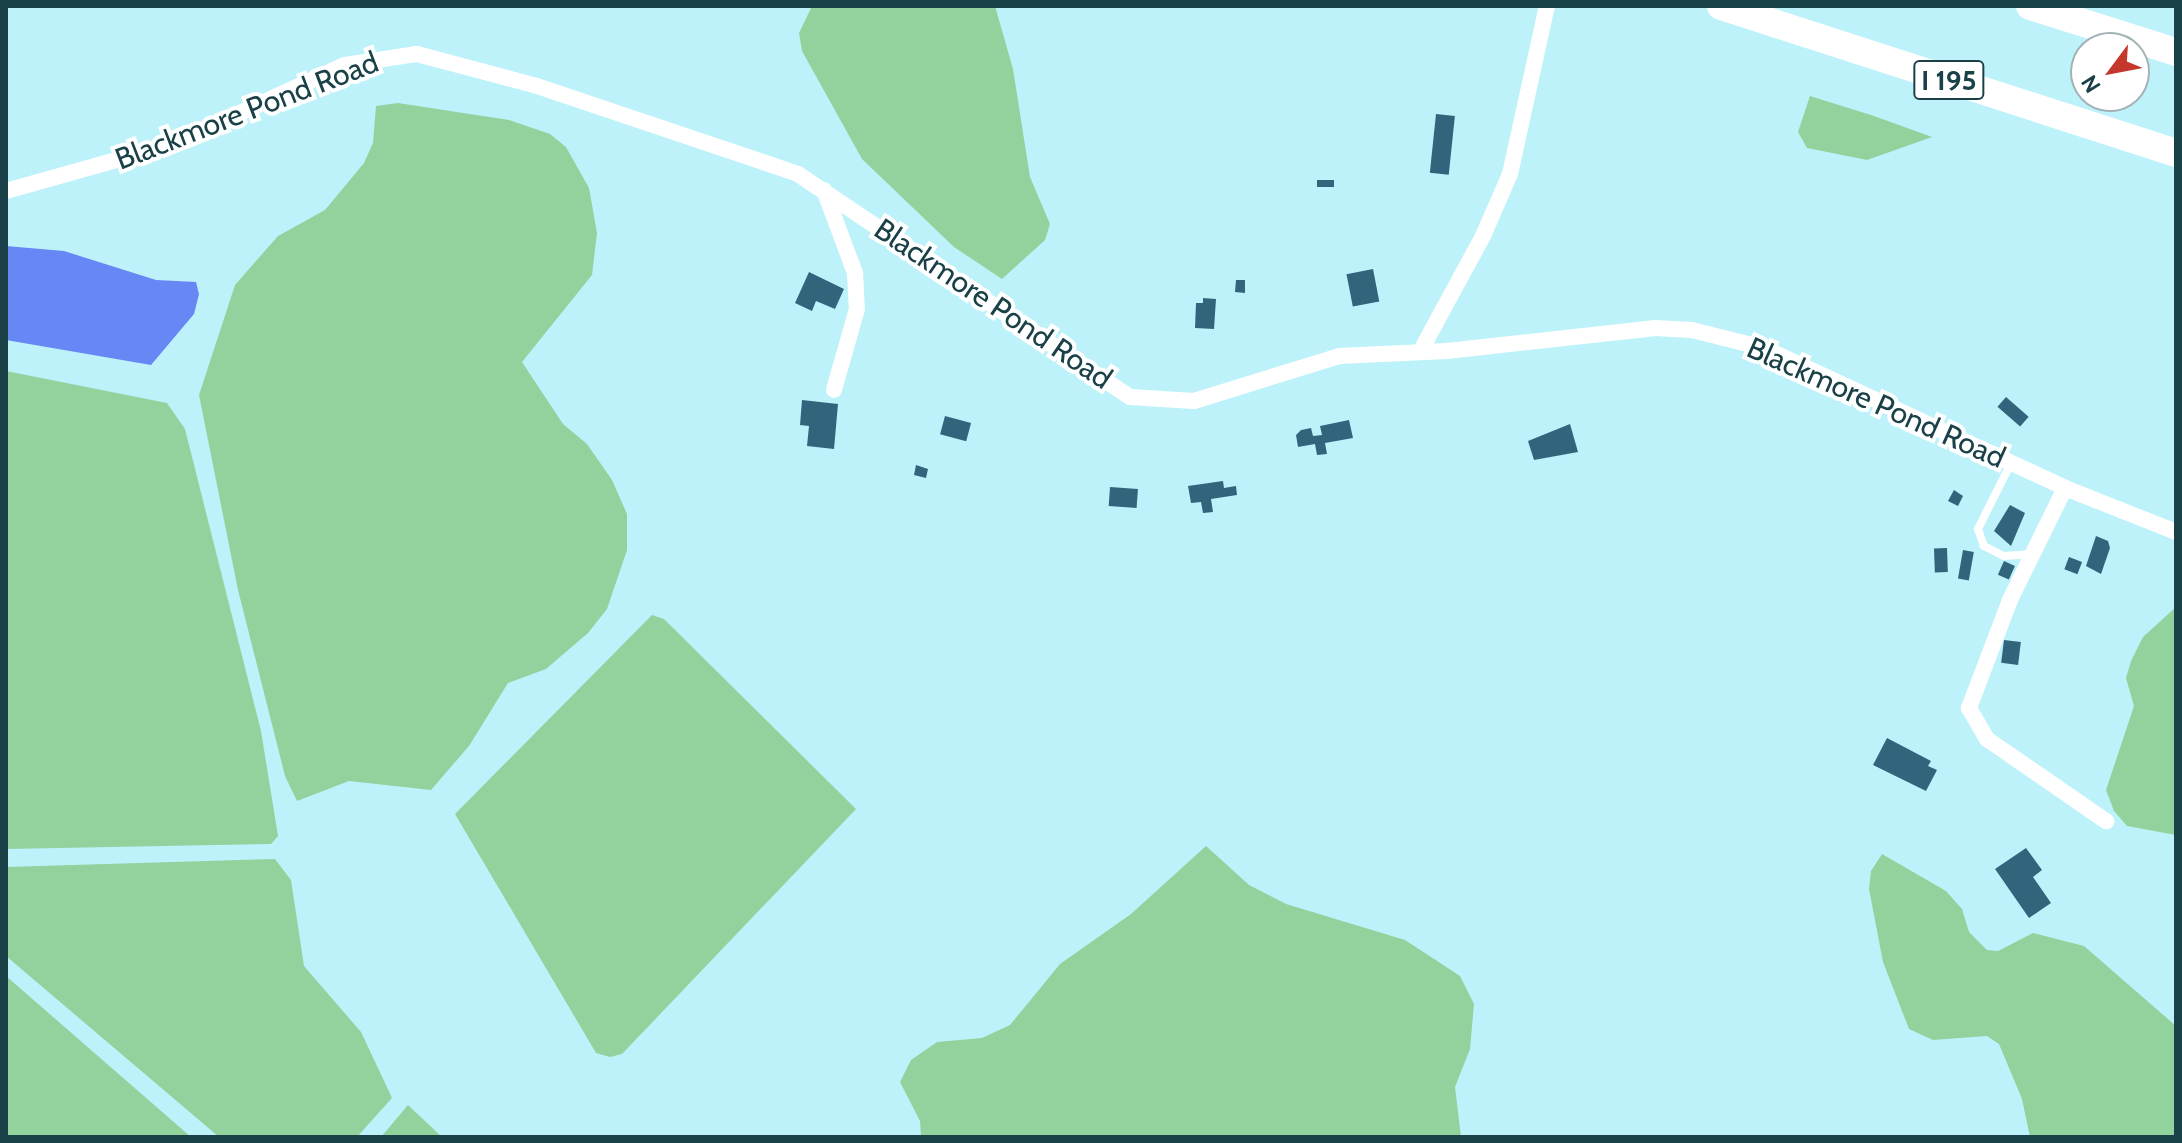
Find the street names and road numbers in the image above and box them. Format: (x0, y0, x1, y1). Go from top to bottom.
street label: Blackmore Pond Road (110, 44, 384, 178)
road number: I 195 (1913, 56, 1985, 104)
street label: Blackmore Pond Road (867, 211, 1119, 397)
street label: Blackmore Pond Road (1741, 330, 2011, 476)

